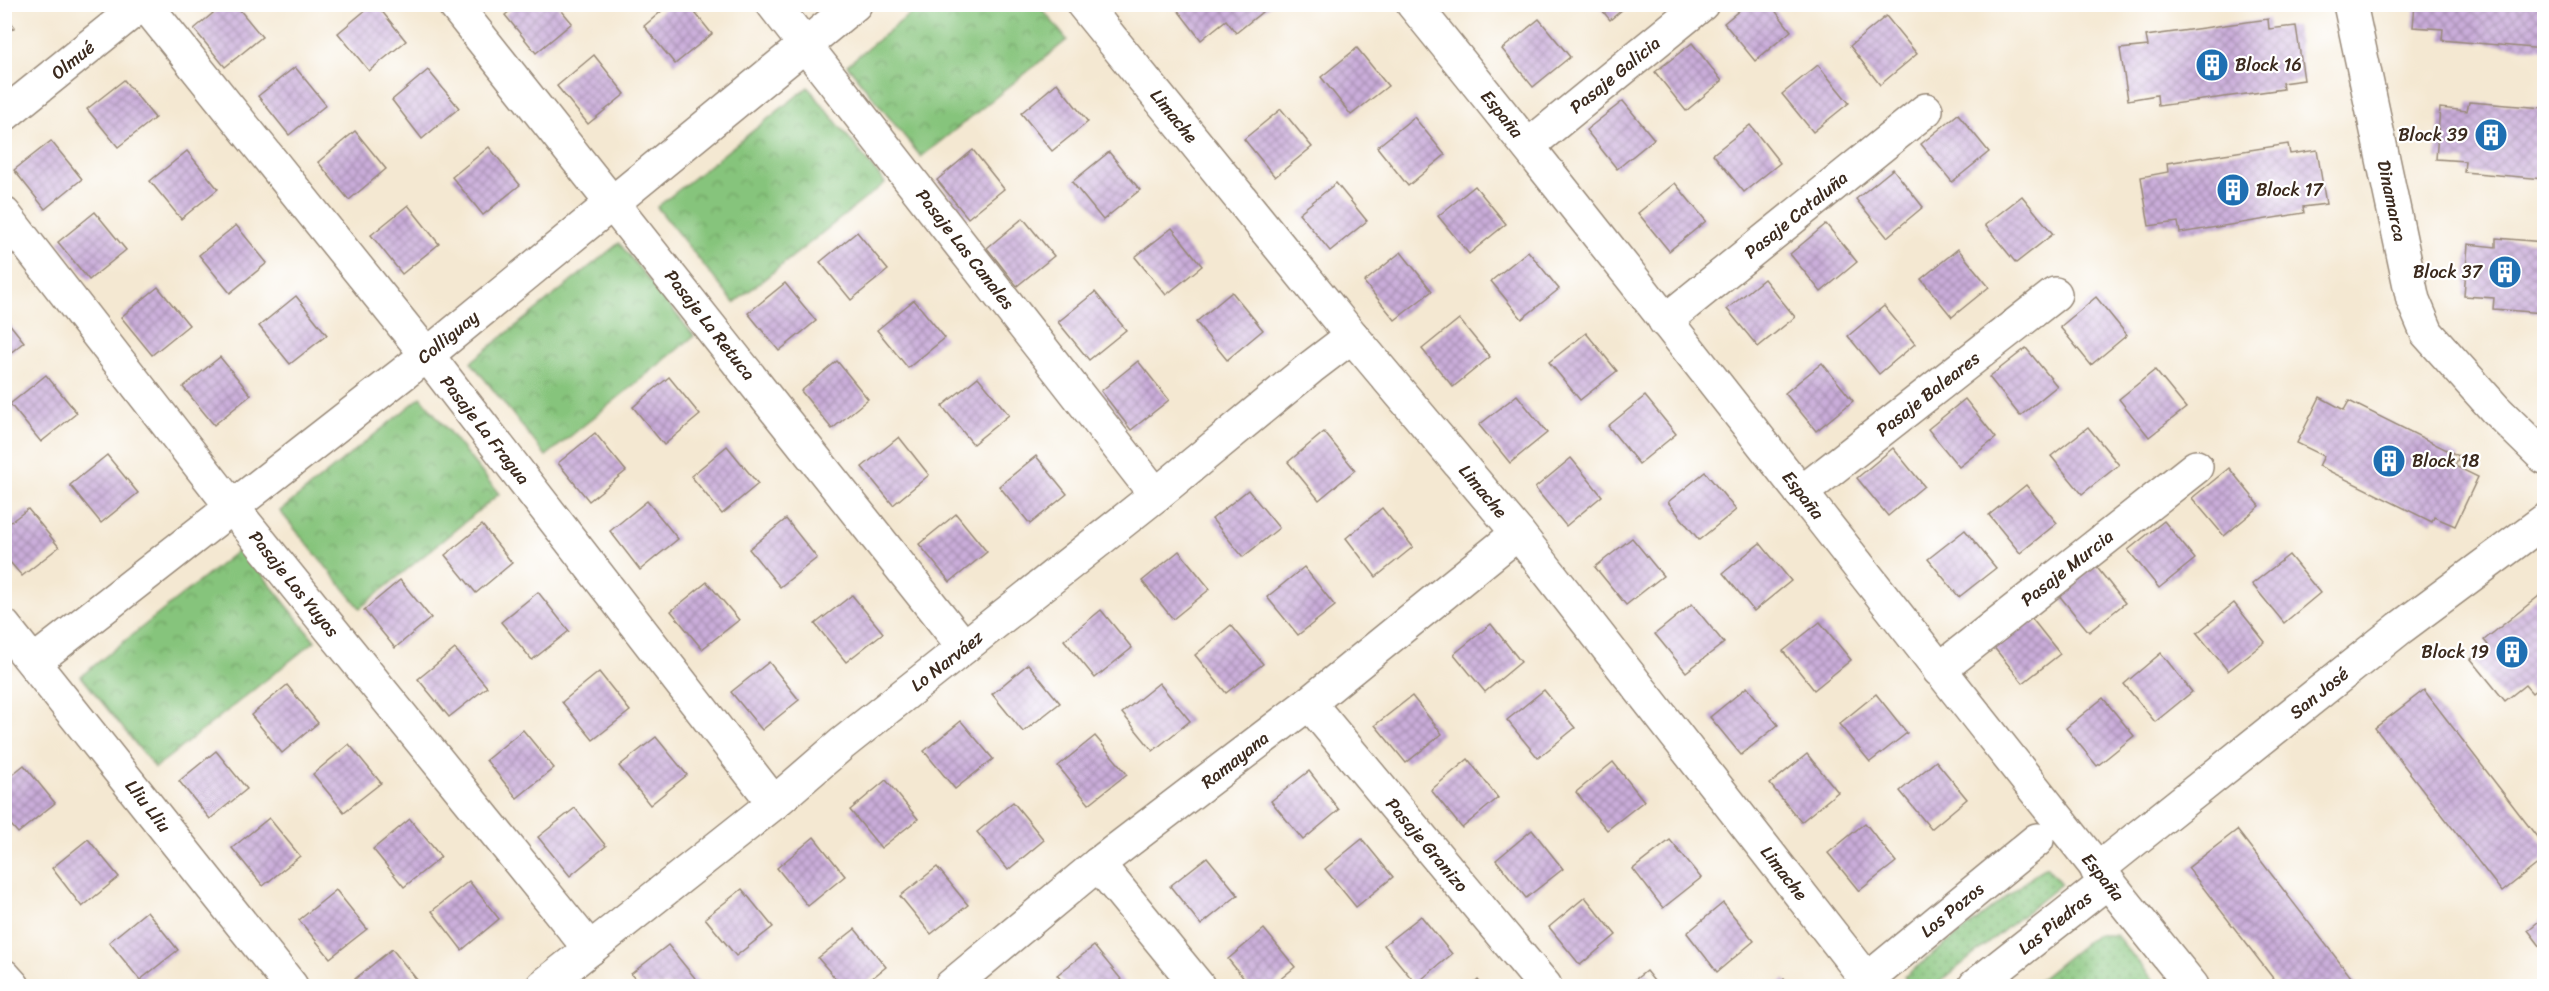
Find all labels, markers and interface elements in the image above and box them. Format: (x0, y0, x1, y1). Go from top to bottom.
street label: Pasaje Galicia (1562, 28, 1668, 122)
street label: Olmué (44, 32, 102, 88)
building icon: Block 16 (2194, 47, 2230, 83)
place label: Block 16 (2235, 49, 2302, 81)
street label: Limache (1142, 81, 1207, 151)
street label: España (1472, 82, 1533, 146)
building icon: Block 39 (2473, 117, 2509, 153)
place label: Block 39 (2398, 119, 2468, 151)
street label: Dinamarca (2368, 157, 2416, 245)
street label: Pasaje Cataluña (1737, 163, 1855, 267)
building icon: Block 17 (2215, 172, 2251, 208)
place label: Block 17 (2256, 174, 2325, 206)
street label: Pasaje Las Canales (907, 181, 1023, 317)
building icon: Block 37 (2487, 254, 2523, 290)
place label: Block 37 (2413, 256, 2484, 288)
street label: Pasaje La Retuca (656, 262, 764, 388)
street label: Colliguay (410, 301, 487, 372)
street label: Pasaje Baleares (1869, 342, 1988, 445)
street label: Pasaje La Fragua (432, 368, 538, 492)
building icon: Block 18 (2371, 443, 2407, 479)
place label: Block 18 (2412, 445, 2480, 477)
street label: Limache (1450, 456, 1516, 526)
street label: España (1773, 463, 1833, 527)
street label: Pasaje Murcia (2013, 521, 2121, 615)
street label: Pasaje Los Yuyos (241, 523, 348, 645)
street label: Lo Narváez (903, 622, 991, 700)
building icon: Block 19 (2494, 634, 2530, 670)
place label: Block 19 (2421, 636, 2489, 668)
street label: San José (2282, 659, 2356, 727)
street label: Ramayana (1194, 723, 1276, 797)
street label: Lliu Lliu (117, 772, 180, 840)
street label: Pasaje Granizo (1377, 790, 1477, 900)
street label: Limache (1752, 838, 1816, 908)
street label: España (2073, 845, 2134, 909)
street label: Los Pozos (1913, 874, 1992, 946)
street label: Las Piedras (2010, 882, 2100, 963)

